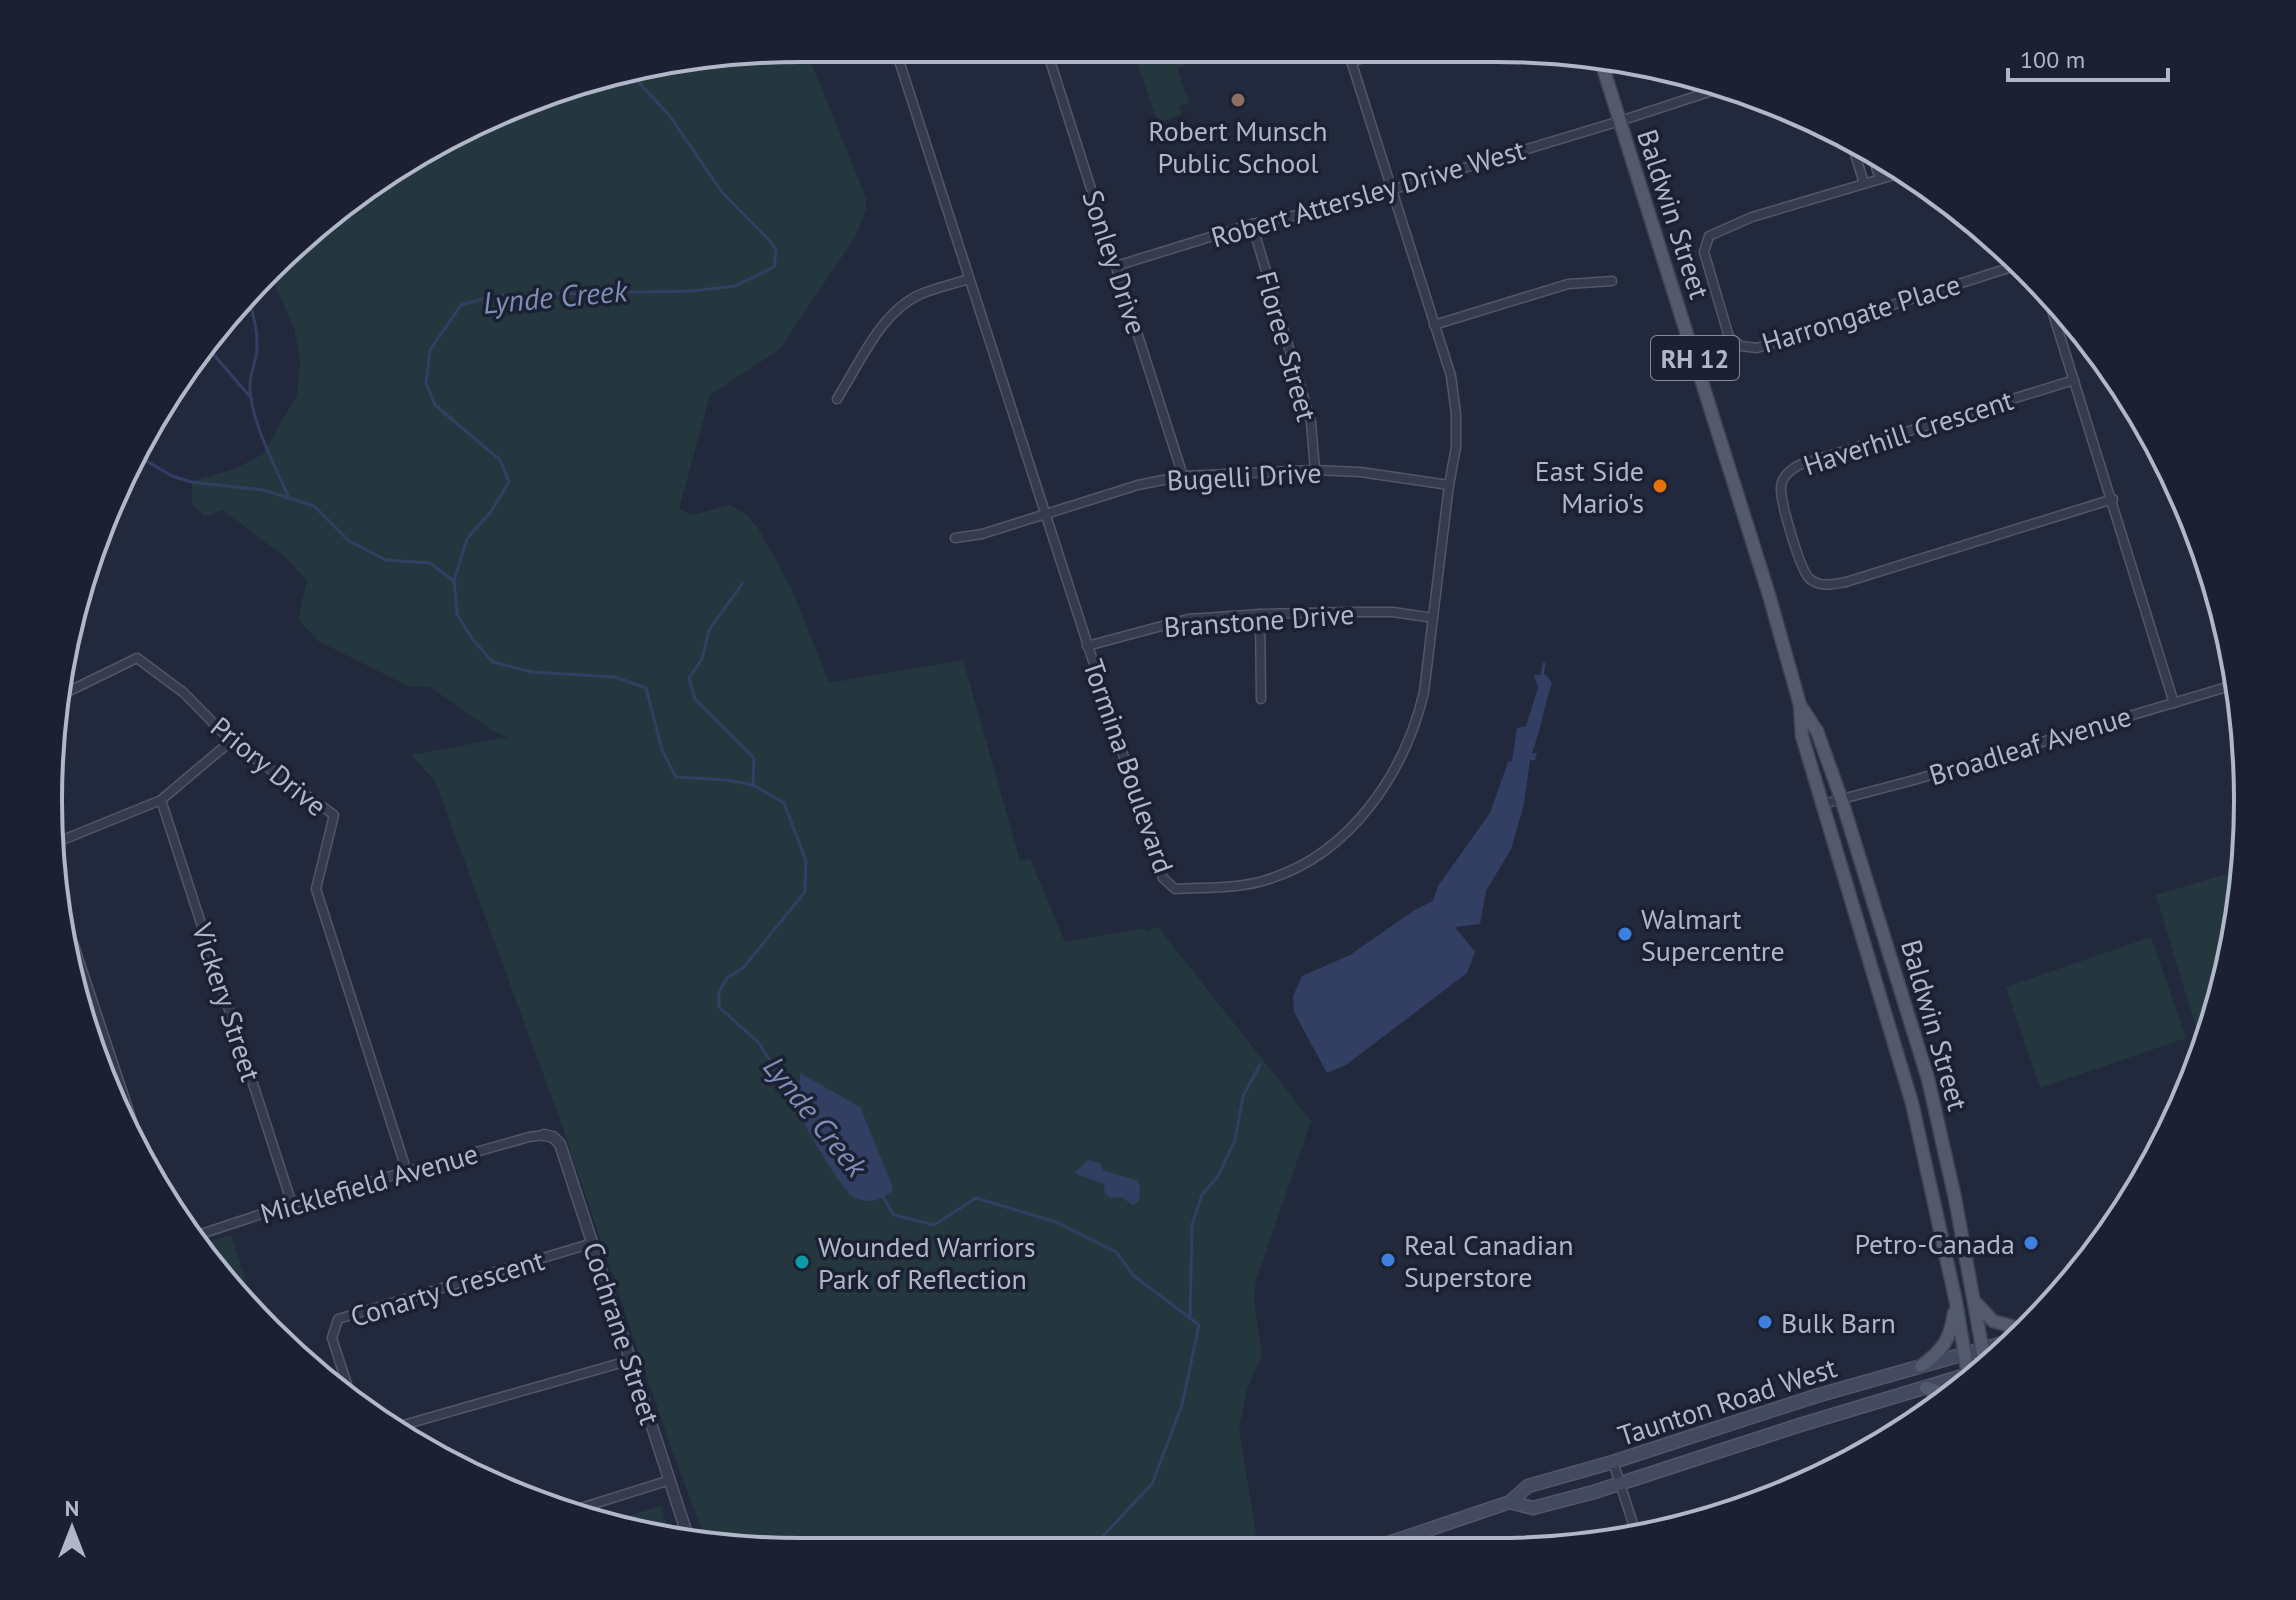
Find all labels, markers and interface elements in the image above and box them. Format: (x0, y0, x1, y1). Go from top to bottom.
scale bar (2008, 32, 2168, 82)
text: 100 m (2020, 44, 2085, 75)
marker: Robert Munsch Public School (1229, 91, 1247, 109)
place label: Robert Munsch Public School (1148, 112, 1328, 181)
street label: Baldwin Street (1629, 125, 1719, 304)
street label: Robert Attersley Drive West (1207, 130, 1530, 256)
street label: Sonley Drive (1074, 185, 1156, 339)
street label: Harrongate Place (1757, 265, 1965, 361)
street label: Floree Street (1248, 267, 1326, 426)
water label: Lynde Creek (481, 270, 630, 322)
road number: RH 12 (1651, 336, 1739, 380)
street label: Haverhill Crescent (1798, 381, 2018, 483)
place label: East Side Mario's (1535, 452, 1644, 521)
street label: Bugelli Drive (1166, 453, 1322, 499)
marker: East Side Mario's (1651, 477, 1669, 495)
street label: Branstone Drive (1163, 595, 1355, 645)
street label: Tormina Boulevard (1075, 654, 1183, 878)
street label: Broadleaf Avenue (1925, 697, 2135, 793)
street label: Priory Drive (204, 708, 334, 824)
place label: Walmart Supercentre (1641, 900, 1785, 969)
street label: Vickery Street (184, 917, 270, 1086)
marker: Walmart Supercentre (1616, 925, 1634, 943)
street label: Baldwin Street (1893, 935, 1977, 1115)
water label: Lynde Creek (755, 1048, 878, 1186)
street label: Micklefield Avenue (256, 1134, 482, 1232)
place label: Petro-Canada (1854, 1225, 2015, 1262)
place label: Real Canadian Superstore (1404, 1226, 1573, 1295)
place label: Wounded Warriors Park of Reflection (818, 1228, 1036, 1297)
marker: Petro-Canada (2022, 1234, 2040, 1252)
street label: Cochrane Street (575, 1237, 669, 1429)
street label: Conarty Crescent (346, 1241, 549, 1335)
marker: Real Canadian Superstore (1379, 1251, 1397, 1269)
marker: Wounded Warriors Park of Reflection (793, 1253, 811, 1271)
place label: Bulk Barn (1781, 1304, 1896, 1341)
marker: Bulk Barn (1756, 1313, 1774, 1331)
street label: Taunton Road West (1613, 1348, 1841, 1454)
north arrow (32, 1488, 112, 1568)
text: N (65, 1494, 79, 1522)

